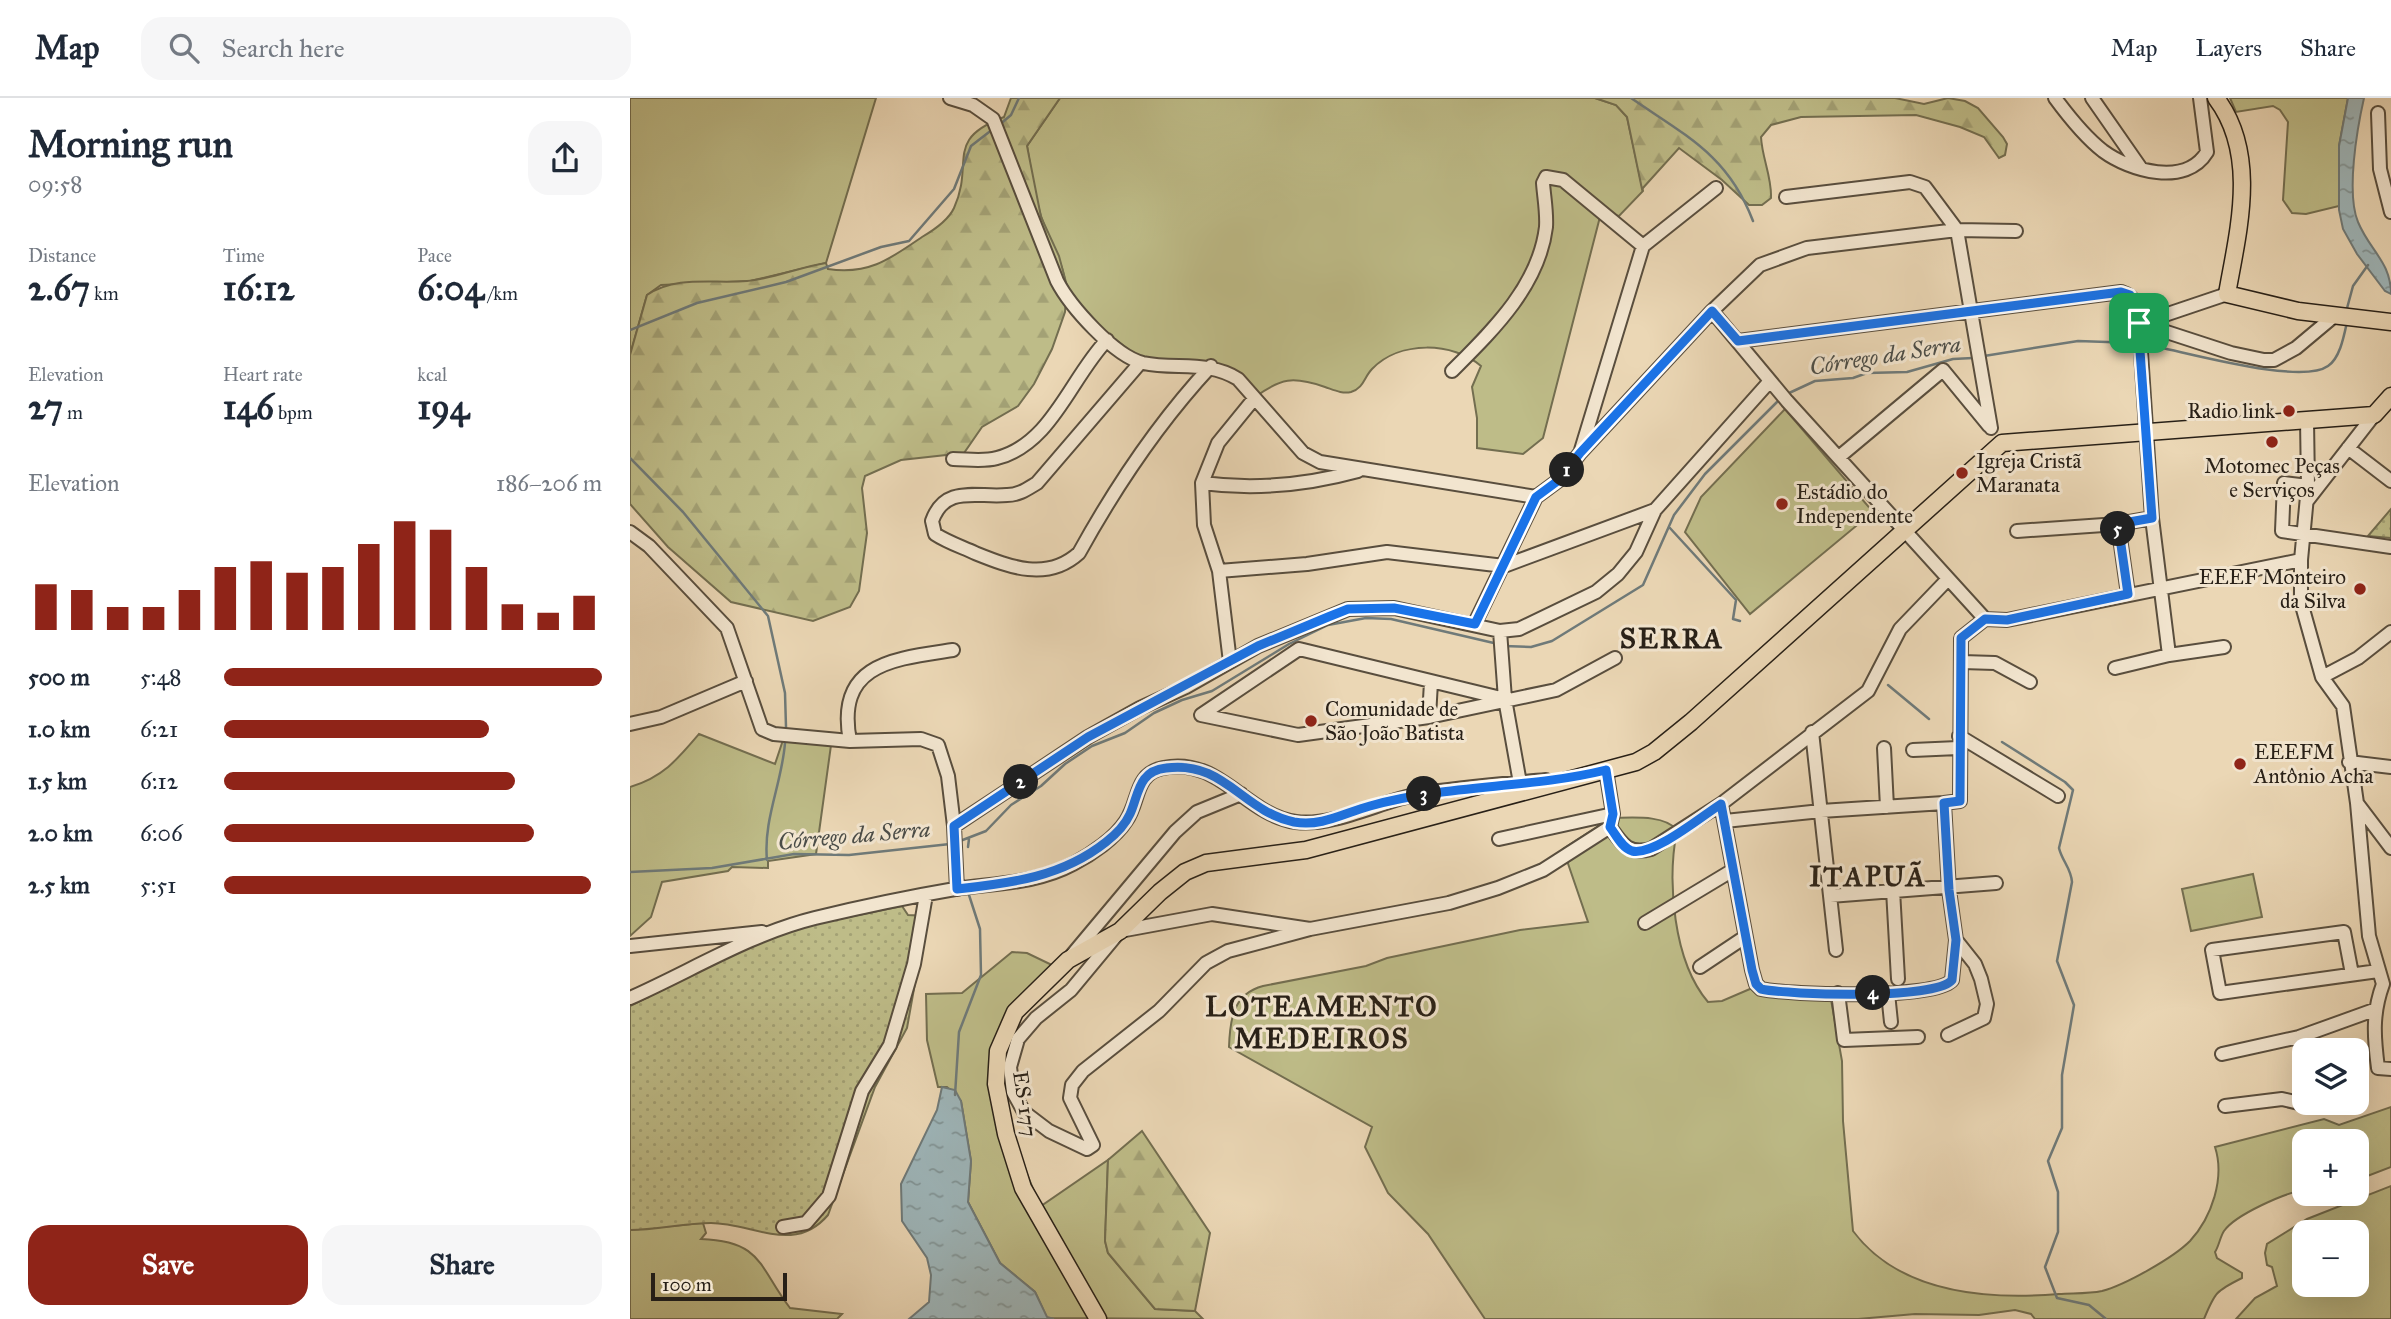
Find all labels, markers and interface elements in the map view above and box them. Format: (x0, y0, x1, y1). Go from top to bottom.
search box (141, 17, 631, 80)
text: Map (35, 28, 99, 68)
icon: search (165, 29, 203, 67)
text: Search here (221, 32, 345, 64)
text: Map (2111, 33, 2158, 63)
text: Layers (2196, 33, 2262, 63)
text: Share (2300, 33, 2356, 63)
text: Morning run (28, 121, 233, 167)
button: share (528, 121, 602, 195)
text: 09:58 (28, 170, 82, 198)
text: Distance (28, 244, 96, 267)
text: Time (223, 244, 265, 267)
text: Pace (417, 244, 452, 267)
text: 2.67 (28, 267, 90, 310)
text: 16:12 (223, 267, 294, 310)
text: 6:04 (417, 267, 484, 310)
text: km (90, 282, 119, 305)
text: /km (484, 282, 518, 305)
pin (2109, 293, 2169, 353)
icon: arrive (2120, 304, 2158, 342)
water label: Córrego da Serra (1807, 329, 1963, 381)
text: Elevation (28, 363, 103, 386)
text: Heart rate (223, 363, 303, 386)
text: kcal (417, 363, 447, 386)
text: 27 (28, 386, 63, 429)
text: 146 (223, 386, 274, 429)
text: 194 (417, 386, 469, 429)
place label: Radio link (2187, 398, 2275, 424)
text: m (63, 401, 83, 424)
text: bpm (274, 401, 313, 424)
marker: Radio link (2281, 403, 2297, 419)
marker: Motomec Peças e Serviços (2264, 434, 2280, 450)
place label: Igreja Cristã Maranata (1976, 448, 2082, 498)
pin: 1 (1550, 452, 1584, 488)
place label: Motomec Peças e Serviços (2204, 453, 2340, 503)
text: 1 (1563, 458, 1570, 481)
marker: Igreja Cristã Maranata (1954, 465, 1970, 481)
text: Elevation (28, 469, 119, 497)
text: 186–206 m (496, 469, 602, 497)
place label: Estádio do Independente (1796, 479, 1913, 529)
marker: Estádio do Independente (1774, 496, 1790, 512)
pin: 5 (2100, 512, 2136, 546)
text: 5 (2113, 517, 2122, 540)
place label: EEEF Monteiro da Silva (2199, 564, 2346, 614)
marker: EEEF Monteiro da Silva (2352, 581, 2368, 597)
district label: SERRA (1620, 621, 1724, 656)
text: 500 m (28, 663, 90, 691)
text: 5:48 (140, 663, 182, 691)
place label: Comunidade de São João Batista (1325, 696, 1464, 746)
marker: Comunidade de São João Batista (1303, 713, 1319, 729)
text: 1.0 km (28, 715, 90, 743)
text: 6:21 (140, 715, 178, 743)
place label: EEEFM Antônio Acha (2253, 739, 2373, 789)
marker: EEEFM Antônio Acha (2232, 756, 2248, 772)
pin: 2 (1004, 764, 1038, 800)
text: 1.5 km (28, 767, 87, 795)
text: 6:12 (140, 767, 178, 795)
text: 2 (1016, 770, 1025, 793)
pin: 3 (1406, 776, 1442, 812)
text: 3 (1420, 782, 1427, 805)
water label: Córrego da Serra (777, 814, 931, 856)
text: 2.0 km (28, 819, 93, 847)
text: 6:06 (140, 819, 183, 847)
district label: ITAPUÃ (1809, 859, 1927, 894)
text: 2.5 km (28, 871, 90, 899)
text: 5:51 (140, 871, 176, 899)
pin: 4 (1856, 976, 1890, 1010)
text: 4 (1867, 981, 1878, 1004)
district label: LOTEAMENTO MEDEIROS (1205, 989, 1439, 1056)
map controls (2292, 1038, 2369, 1297)
button: layers (2292, 1038, 2369, 1115)
street label: ES-177 (1007, 1069, 1043, 1139)
button: + (2292, 1129, 2369, 1206)
button: − (2292, 1220, 2369, 1297)
button: Save (28, 1225, 308, 1305)
button: Share (322, 1225, 602, 1305)
scale bar (651, 1270, 788, 1302)
text: 100 m (662, 1273, 712, 1296)

